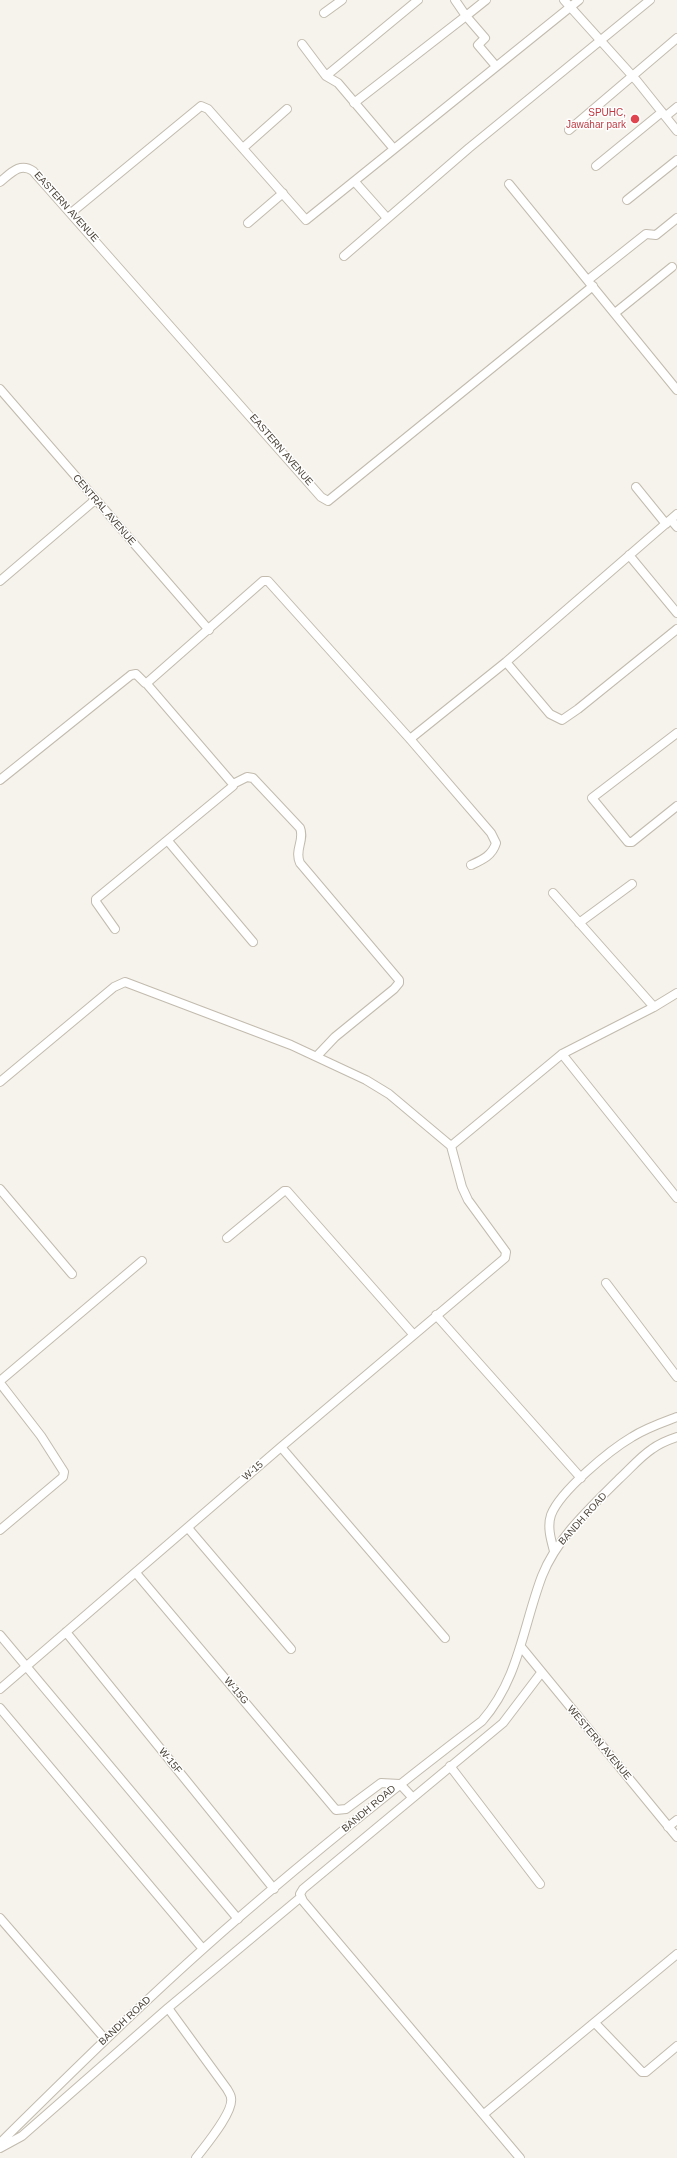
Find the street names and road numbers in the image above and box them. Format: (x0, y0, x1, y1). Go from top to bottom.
street label: EASTERN AVENUE (31, 169, 101, 245)
street label: EASTERN AVENUE (247, 412, 315, 488)
street label: CENTRAL AVENUE (70, 472, 138, 548)
street label: W-15 (240, 1459, 266, 1483)
street label: BANDH ROAD (556, 1490, 610, 1548)
street label: W-15G (221, 1675, 251, 1707)
street label: WESTERN AVENUE (564, 1703, 634, 1783)
street label: W-15F (156, 1746, 184, 1776)
street label: BANDH ROAD (340, 1783, 398, 1835)
street label: BANDH ROAD (97, 1994, 153, 2048)

